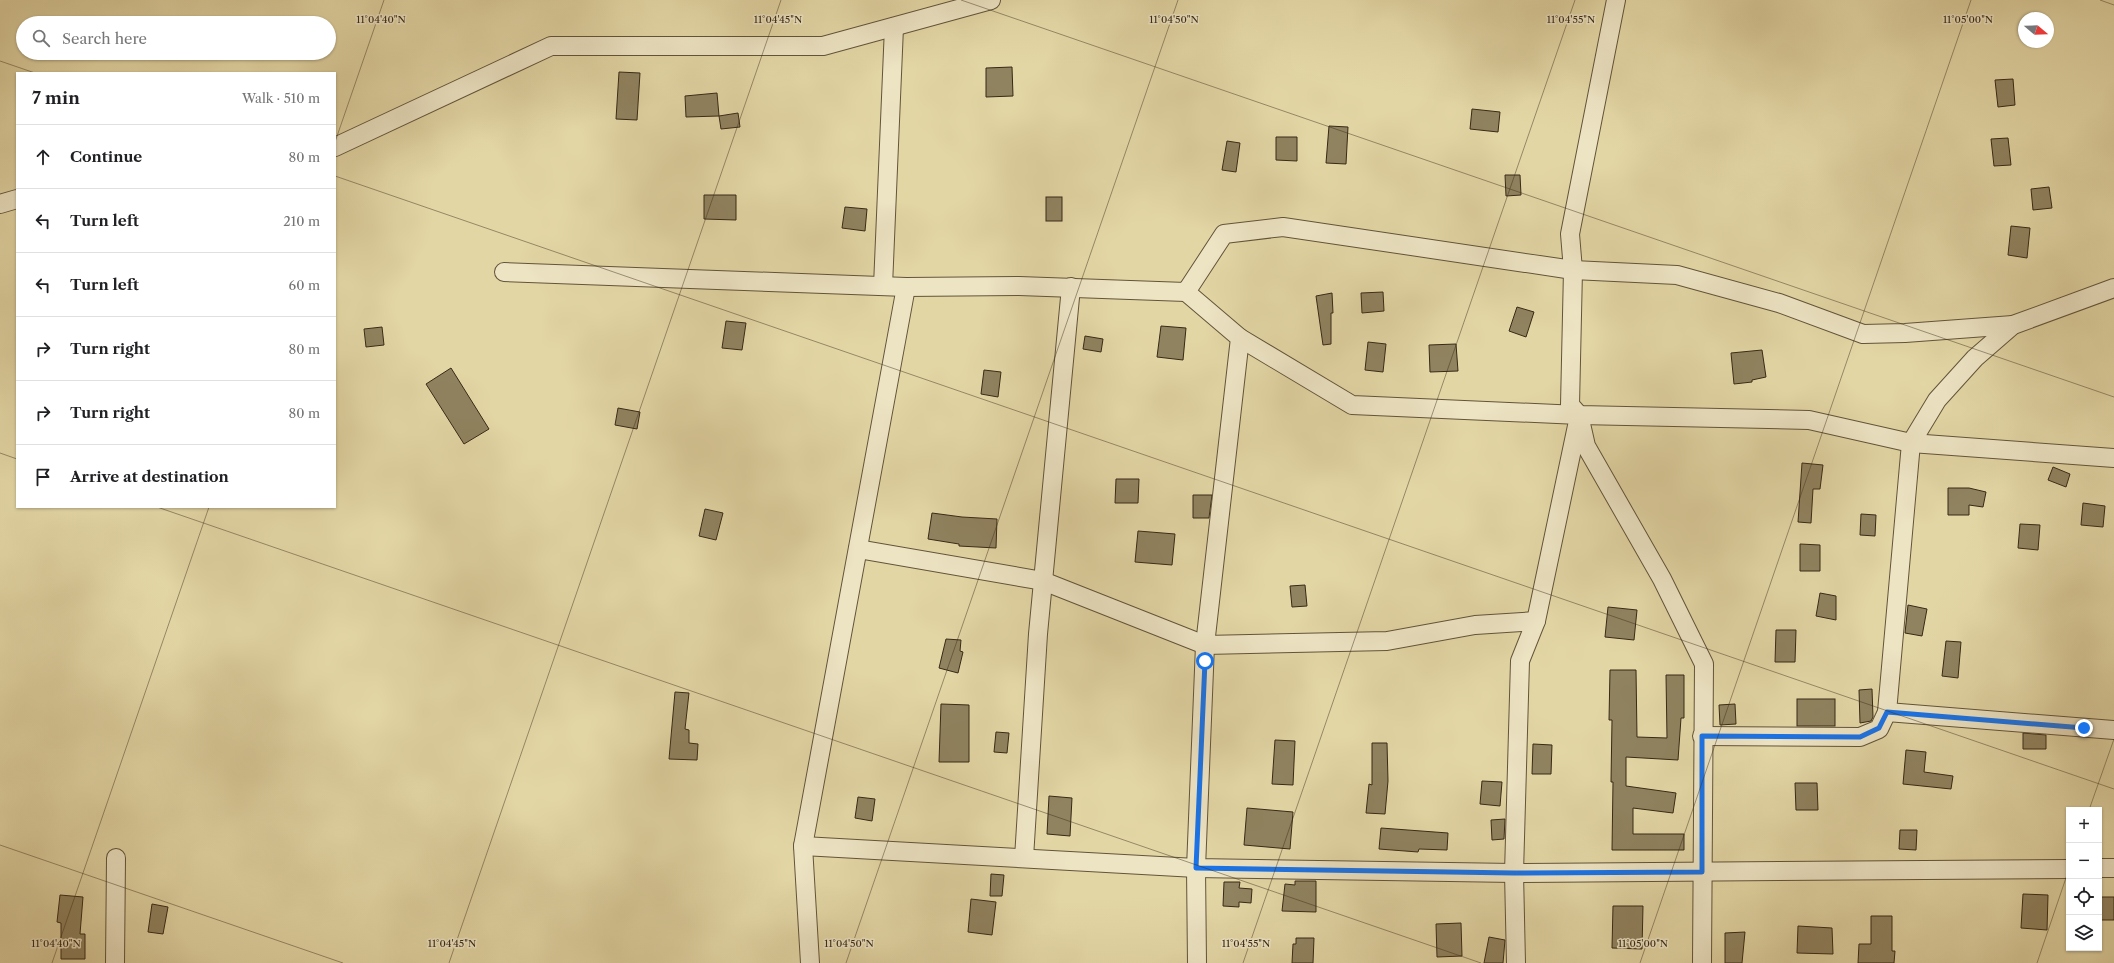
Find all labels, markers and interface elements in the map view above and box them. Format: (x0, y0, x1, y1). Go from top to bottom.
north arrow (2018, 12, 2054, 48)
text: 11°04'40"N (356, 13, 406, 26)
text: 11°04'45"N (754, 13, 802, 26)
text: 11°04'50"N (1149, 13, 1199, 26)
text: 11°04'55"N (1547, 13, 1595, 26)
text: 11°05'00"N (1943, 13, 1993, 26)
search box (16, 16, 336, 60)
icon: search (30, 27, 52, 49)
text: Search here (62, 29, 147, 48)
text: 7 min (32, 88, 80, 108)
text: Walk · 510 m (242, 90, 320, 106)
icon: ahead (32, 146, 54, 168)
text: Continue (70, 147, 142, 166)
text: 80 m (288, 149, 320, 165)
icon: left (32, 210, 54, 232)
text: Turn left (70, 211, 139, 230)
text: 210 m (283, 213, 320, 229)
icon: left (32, 274, 54, 296)
text: Turn left (70, 275, 139, 294)
text: 60 m (289, 277, 320, 293)
icon: right (32, 338, 54, 360)
text: Turn right (70, 339, 150, 358)
text: 80 m (288, 341, 320, 357)
icon: right (32, 402, 54, 424)
text: Turn right (70, 403, 150, 422)
text: 80 m (288, 405, 320, 421)
icon: arrive (32, 466, 54, 488)
text: Arrive at destination (70, 467, 229, 486)
route start (1196, 652, 1214, 670)
route end (2075, 719, 2093, 737)
map controls (2066, 807, 2102, 951)
button: + (2066, 807, 2102, 843)
button: − (2066, 843, 2102, 879)
button: locate (2066, 879, 2102, 915)
button: layers (2066, 915, 2102, 951)
text: 11°04'40"N (31, 937, 81, 950)
text: 11°04'45"N (428, 937, 476, 950)
text: 11°04'50"N (824, 937, 874, 950)
text: 11°04'55"N (1222, 937, 1270, 950)
text: 11°05'00"N (1618, 937, 1668, 950)

